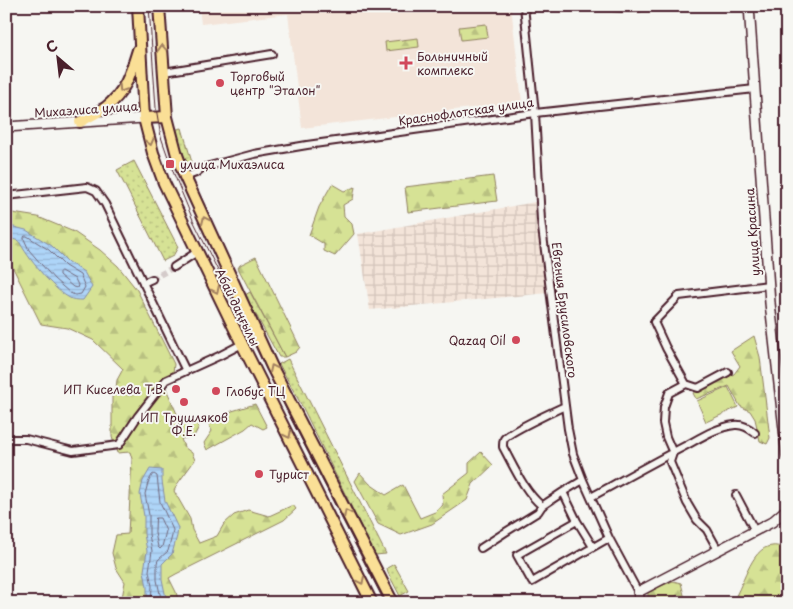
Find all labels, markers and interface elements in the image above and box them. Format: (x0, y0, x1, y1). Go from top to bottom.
north arrow (32, 32, 82, 82)
text: С (42, 34, 61, 58)
one-way arrow (157, 43, 168, 51)
place label: Больничный комплекс (417, 47, 488, 79)
marker: Больничный комплекс (399, 56, 413, 70)
place label: Торговый центр "Эталон" (230, 67, 321, 99)
marker: Торговый центр "Эталон" (214, 77, 226, 89)
one-way arrow (118, 84, 128, 93)
street label: Краснофлотская улица (397, 93, 535, 129)
street label: Михаэлиса улица (33, 96, 139, 122)
one-way arrow (144, 137, 155, 146)
place label: улица Михаэлиса (180, 155, 285, 173)
marker: улица Михаэлиса (164, 158, 176, 170)
street label: улица Красина (740, 187, 764, 277)
one-way arrow (200, 216, 211, 225)
street label: Евгения Брусиловского (548, 241, 582, 379)
street label: Абай даңғылы (211, 265, 265, 349)
one-way arrow (209, 285, 220, 294)
place label: Qazaq Oil (449, 331, 506, 349)
marker: Qazaq Oil (510, 334, 522, 346)
one-way arrow (269, 364, 279, 373)
place label: ИП Киселева Т.В. (63, 380, 166, 398)
place label: Глобус ТЦ (226, 382, 286, 400)
marker: ИП Киселева Т.В. (170, 383, 182, 395)
marker: Глобус ТЦ (210, 385, 222, 397)
marker: ИП Трушляков Ф.Е. (178, 396, 190, 408)
place label: ИП Трушляков Ф.Е. (140, 408, 228, 440)
one-way arrow (282, 430, 292, 439)
place label: Турист (269, 465, 309, 483)
marker: Турист (253, 468, 265, 480)
one-way arrow (343, 509, 353, 518)
one-way arrow (355, 576, 365, 585)

